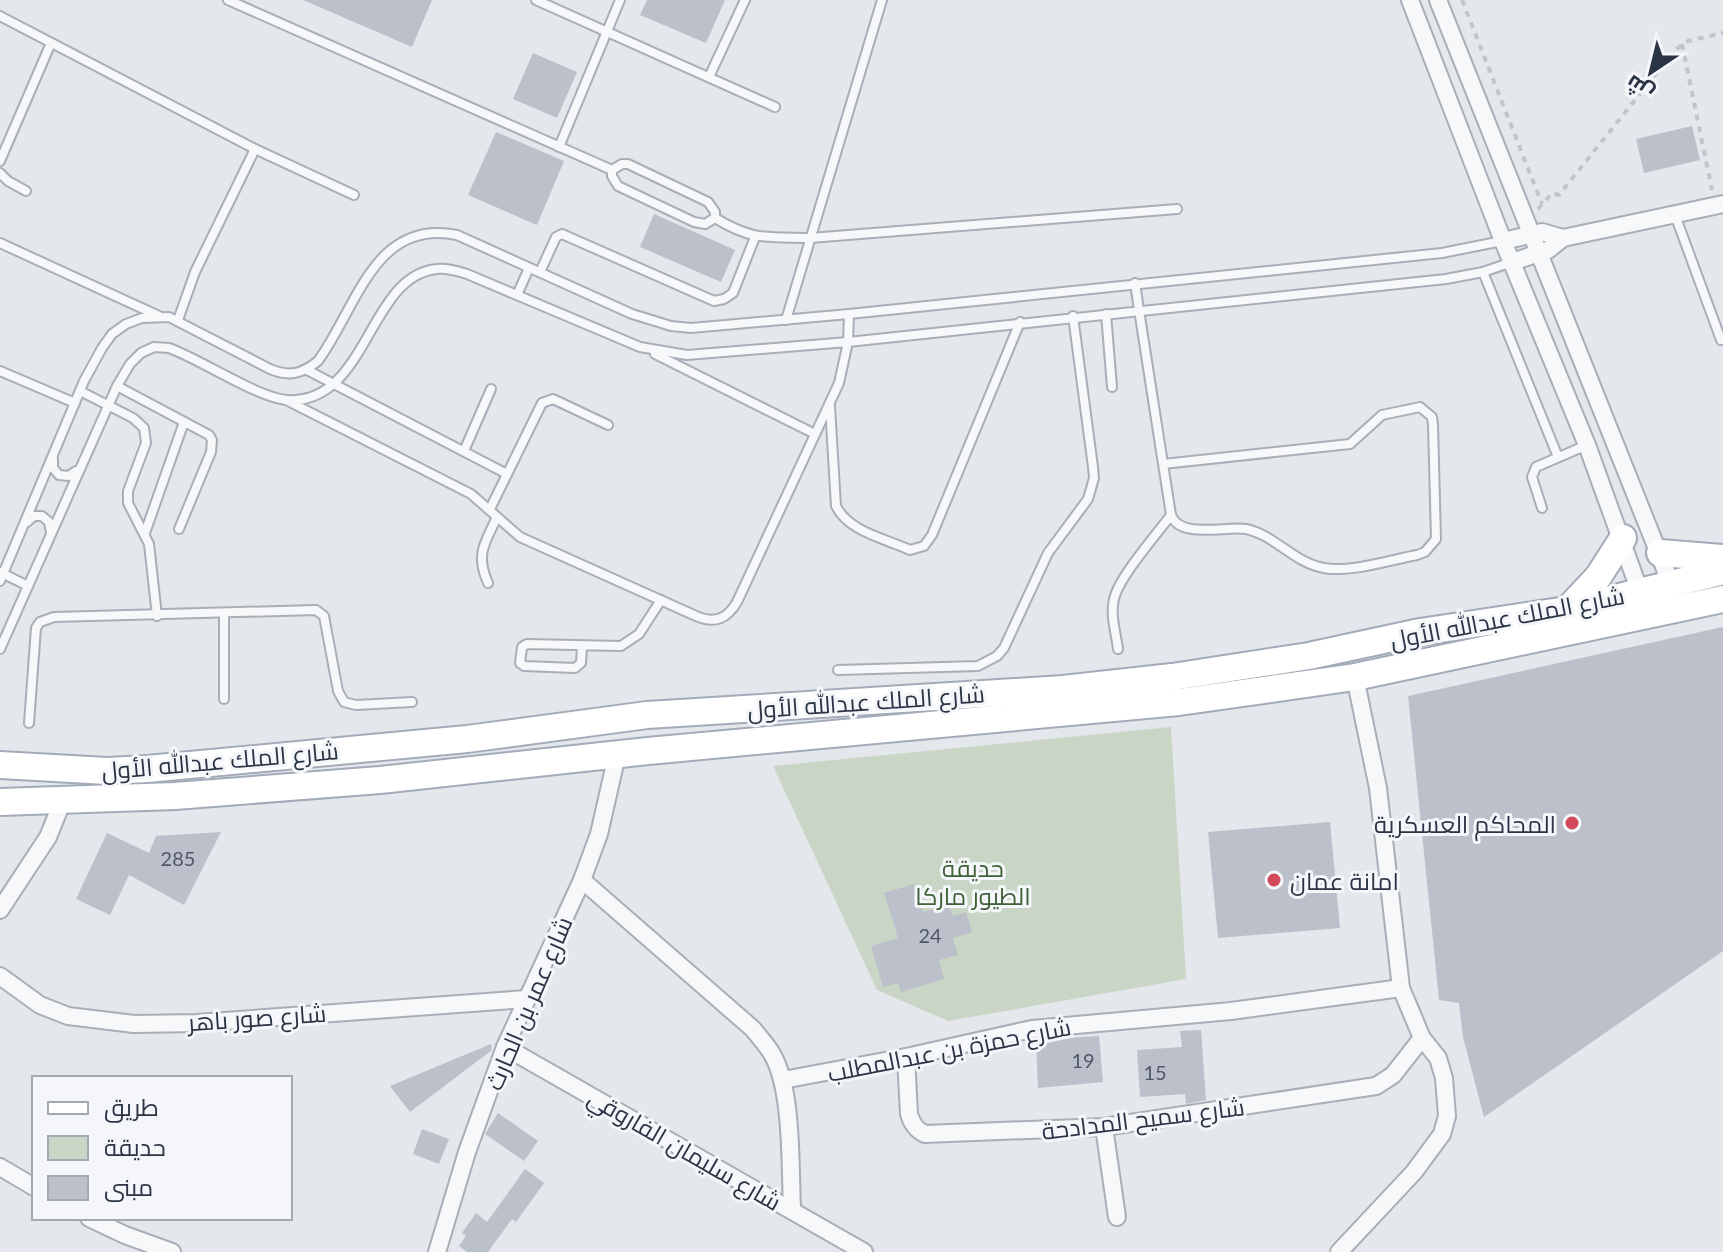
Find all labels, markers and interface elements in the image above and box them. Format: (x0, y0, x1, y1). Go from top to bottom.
north arrow (1611, 32, 1691, 112)
text: ش (1620, 69, 1659, 108)
street label: شارع الملك عبدالله الأول (1387, 580, 1627, 657)
street label: شارع الملك عبدالله الأول (746, 678, 986, 727)
street label: شارع الملك عبدالله الأول (100, 735, 340, 788)
place label: المحاكم العسكرية (1374, 809, 1556, 841)
marker: المحاكم العسكرية (1563, 814, 1581, 832)
house number: 285 (161, 846, 195, 870)
park label: حديقة الطيور ماركا (915, 853, 1031, 910)
place label: امانة عمان (1290, 866, 1399, 896)
marker: امانة عمان (1265, 871, 1283, 889)
street label: شارع عمر بن الحارث (478, 912, 580, 1095)
house number: 24 (918, 923, 942, 947)
street label: شارع صور باهر (185, 998, 327, 1039)
street label: شارع حمزة بن عبدالمطلب (825, 1011, 1074, 1090)
house number: 19 (1071, 1048, 1095, 1072)
house number: 15 (1143, 1060, 1167, 1084)
legend (32, 1076, 292, 1220)
street label: شارع سليمان الفاروقي (580, 1082, 787, 1221)
street label: شارع سميح المدادحة (1040, 1091, 1247, 1148)
text: طريق (104, 1092, 159, 1123)
text: حديقة (104, 1132, 166, 1161)
text: مبنى (104, 1172, 153, 1202)

